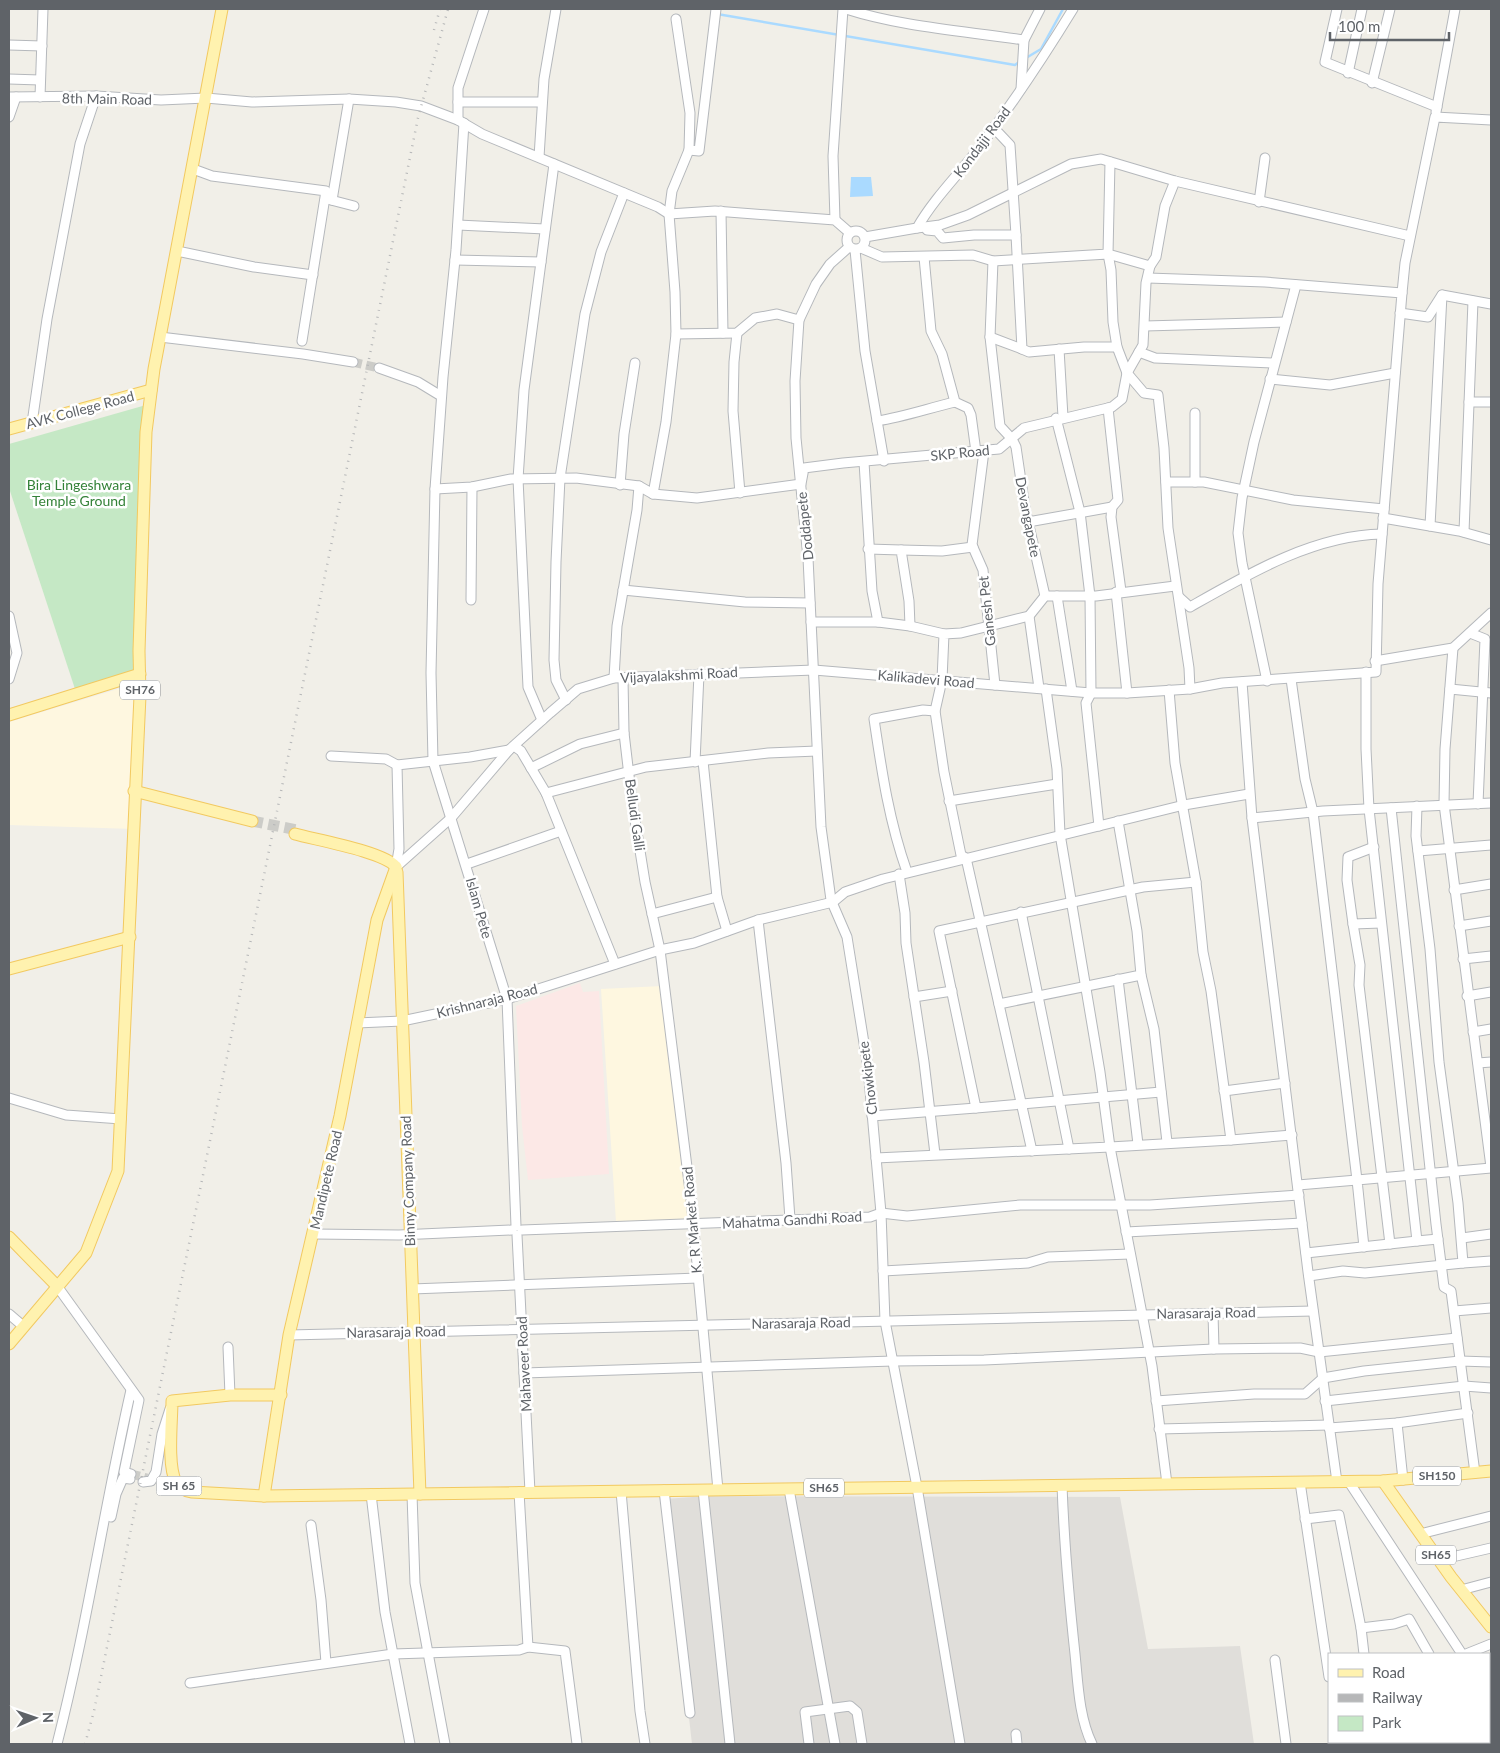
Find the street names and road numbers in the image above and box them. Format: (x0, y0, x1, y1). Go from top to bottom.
street label: 8th Main Road (62, 89, 152, 108)
street label: Kondajji Road (950, 103, 1014, 180)
street label: AVK College Road (24, 387, 136, 432)
street label: SKP Road (929, 441, 990, 464)
street label: Devangapete (1012, 475, 1045, 558)
street label: Doddapete (792, 491, 817, 561)
street label: Ganesh Pet (974, 575, 999, 647)
street label: Vijayalakshmi Road (620, 663, 738, 686)
street label: Kalikadevi Road (877, 666, 975, 691)
road number: SH76 (120, 680, 160, 700)
street label: Belludi Galli (622, 778, 649, 852)
street label: Islam Pete (463, 875, 496, 940)
street label: Krishnaraja Road (435, 980, 539, 1021)
street label: Chowkipete (855, 1040, 880, 1116)
street label: Binny Company Road (397, 1115, 418, 1247)
street label: Mandipete Road (306, 1129, 345, 1231)
street label: K. R Market Road (678, 1166, 705, 1274)
street label: Mahatma Gandhi Road (722, 1207, 862, 1232)
street label: Narasaraja Road (1156, 1303, 1256, 1322)
street label: Narasaraja Road (751, 1313, 851, 1332)
street label: Mahaveer Road (513, 1316, 534, 1412)
street label: Narasaraja Road (346, 1322, 446, 1341)
road number: SH150 (1413, 1466, 1461, 1485)
road number: SH 65 (156, 1476, 202, 1495)
road number: SH65 (804, 1479, 844, 1498)
road number: SH65 (1416, 1546, 1456, 1564)

